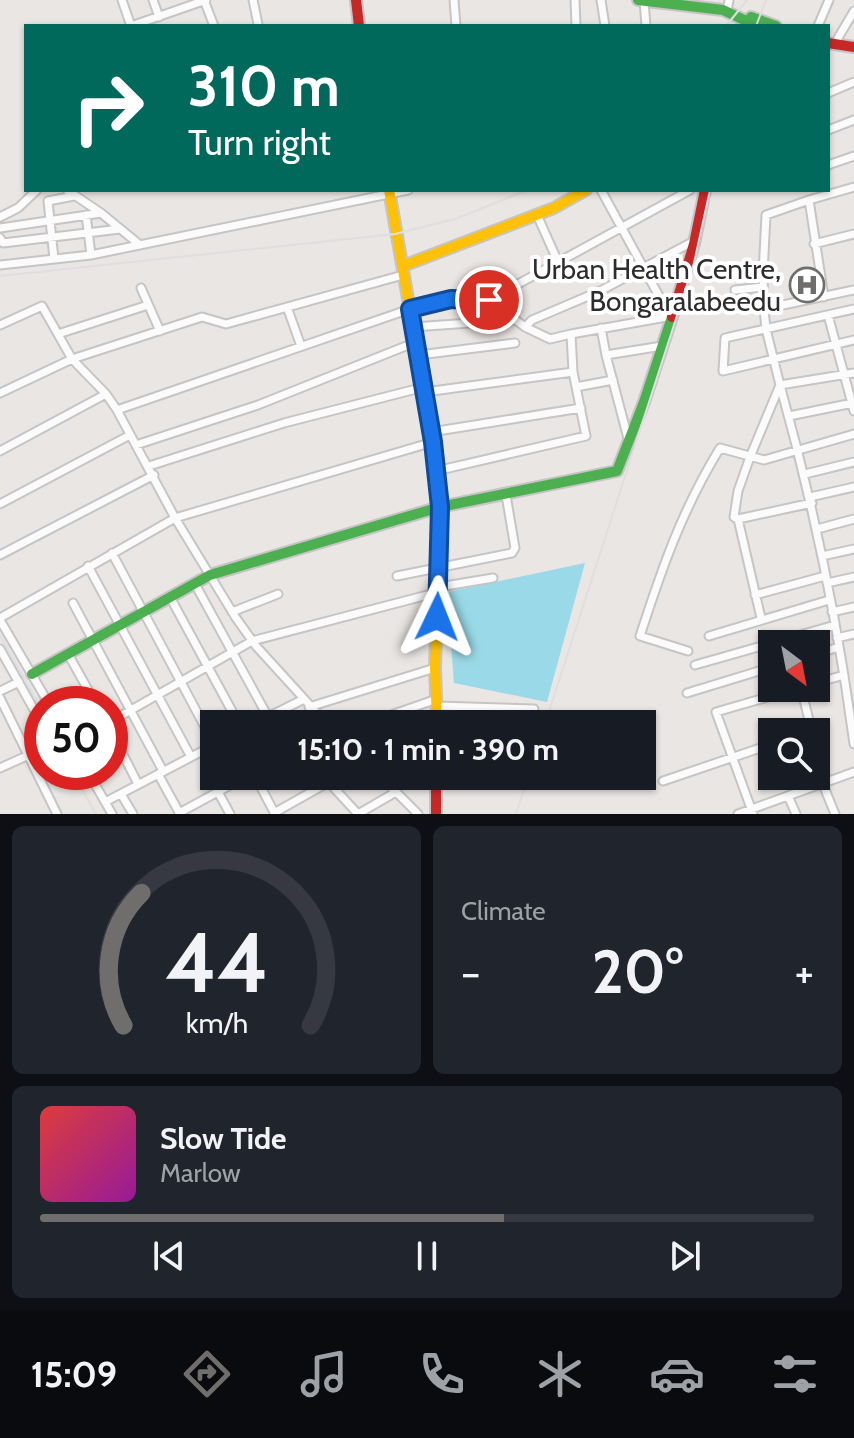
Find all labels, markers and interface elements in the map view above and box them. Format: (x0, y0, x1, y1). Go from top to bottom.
text: 310 m (188, 52, 340, 120)
icon: right (56, 56, 160, 160)
text: Turn right (188, 120, 331, 164)
place label: Urban Health Centre, Bongaralabeedu (532, 252, 781, 318)
pin (455, 266, 523, 334)
hospital icon: Urban Health Centre, Bongaralabeedu (788, 266, 826, 304)
icon: arrive (467, 278, 511, 322)
position arrow (395, 575, 479, 659)
north arrow (758, 630, 830, 702)
map controls (758, 630, 830, 790)
speed limit sign: 50 (24, 686, 128, 790)
button: search (758, 718, 830, 790)
text: 15:10 · 1 min · 390 m (297, 731, 559, 768)
text: Climate (461, 895, 546, 927)
text: 44 (165, 912, 268, 1013)
text: 20° (592, 935, 683, 1008)
text: − (461, 946, 480, 999)
text: + (795, 946, 814, 999)
text: km/h (185, 1005, 248, 1040)
text: Slow Tide (160, 1120, 287, 1157)
text: Marlow (160, 1157, 241, 1189)
icon: previous (147, 1234, 191, 1278)
icon: pause (405, 1234, 449, 1278)
icon: next (663, 1234, 707, 1278)
icon: directions (179, 1346, 235, 1402)
icon: music (296, 1346, 352, 1402)
icon: phone (414, 1346, 470, 1402)
icon: climate (532, 1346, 588, 1402)
icon: car (649, 1346, 705, 1402)
icon: filters (767, 1346, 823, 1402)
text: 15:09 (31, 1352, 117, 1396)

